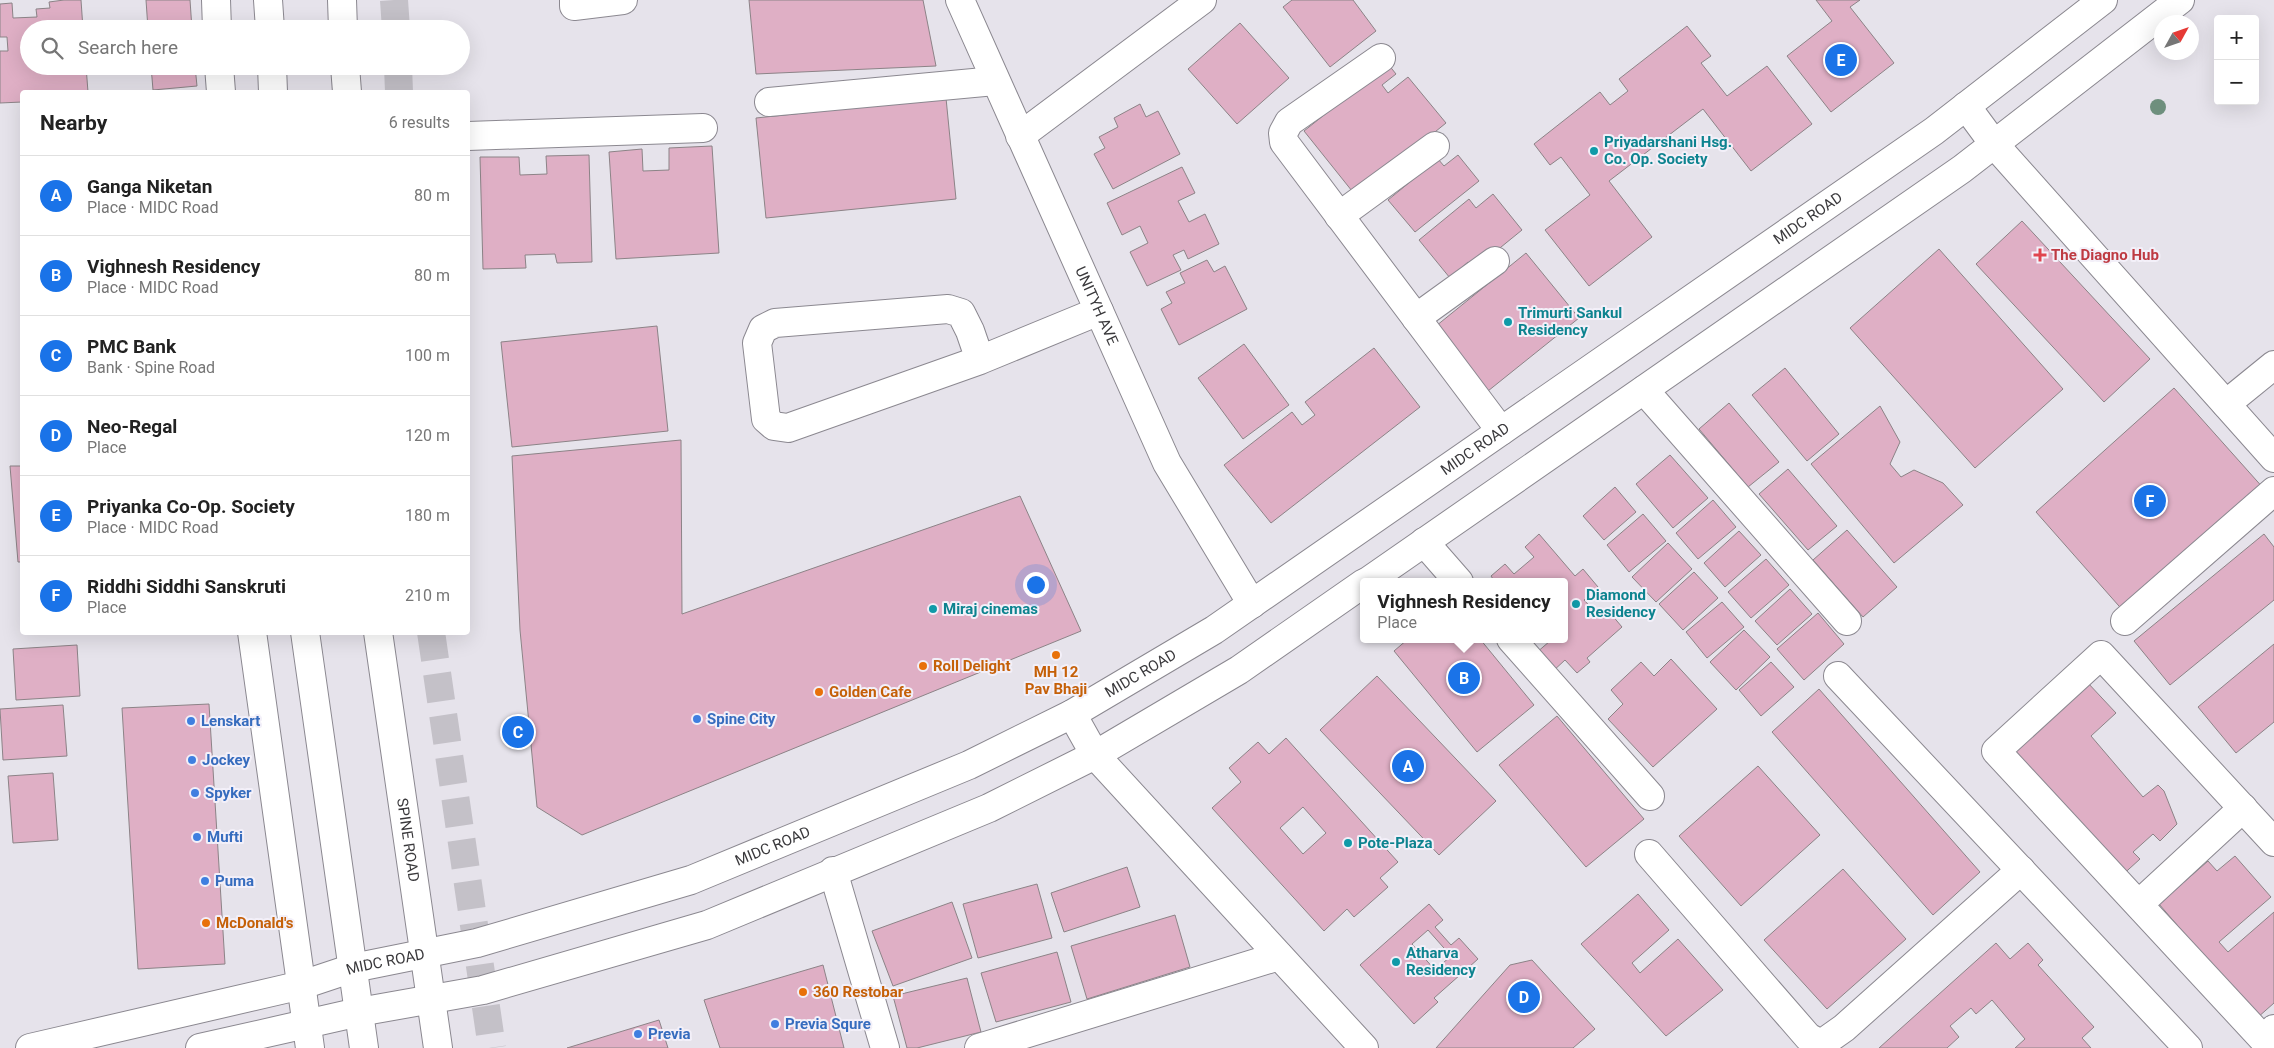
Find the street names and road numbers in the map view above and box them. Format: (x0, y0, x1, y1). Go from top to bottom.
street label: MIDC ROAD (1770, 188, 1846, 248)
street label: UNITYH AVE (1071, 264, 1122, 348)
street label: MIDC ROAD (1437, 419, 1513, 479)
street label: MIDC ROAD (1102, 645, 1179, 701)
street label: SPINE ROAD (393, 797, 423, 883)
street label: MIDC ROAD (733, 823, 813, 870)
street label: MIDC ROAD (344, 945, 426, 979)

